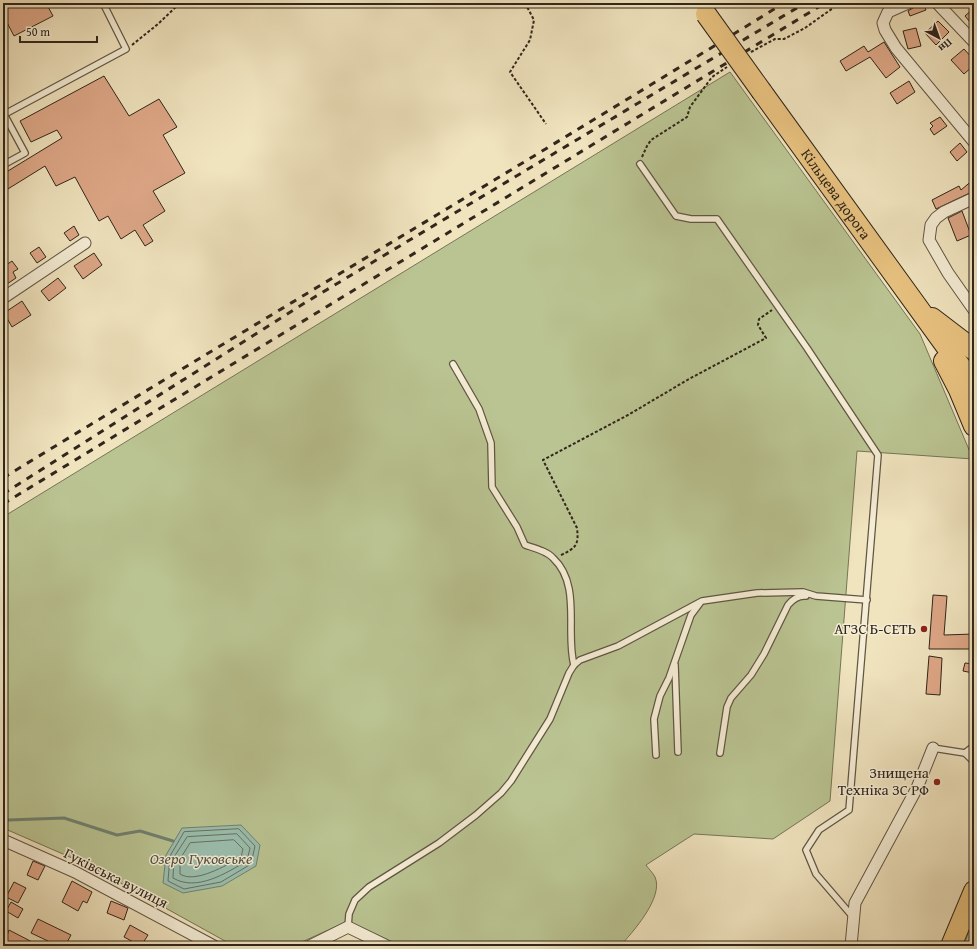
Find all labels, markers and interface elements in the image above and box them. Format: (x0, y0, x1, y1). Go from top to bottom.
scale bar (20, 18, 97, 44)
north arrow (919, 18, 959, 58)
text: 50 m (26, 23, 50, 40)
text: Пн (935, 35, 956, 56)
street label: Кільцева дорога (796, 144, 877, 244)
place label: АГЗС Б-СЕТЬ (834, 618, 916, 639)
marker: АГЗС Б-СЕТЬ (919, 624, 929, 634)
place label: Знищена Техніка ЗС РФ (838, 762, 930, 800)
marker: Знищена Техніка ЗС РФ (932, 777, 942, 787)
street label: Гуківська вулиця (60, 842, 172, 913)
water label: Озеро Гуковське (150, 846, 253, 870)

